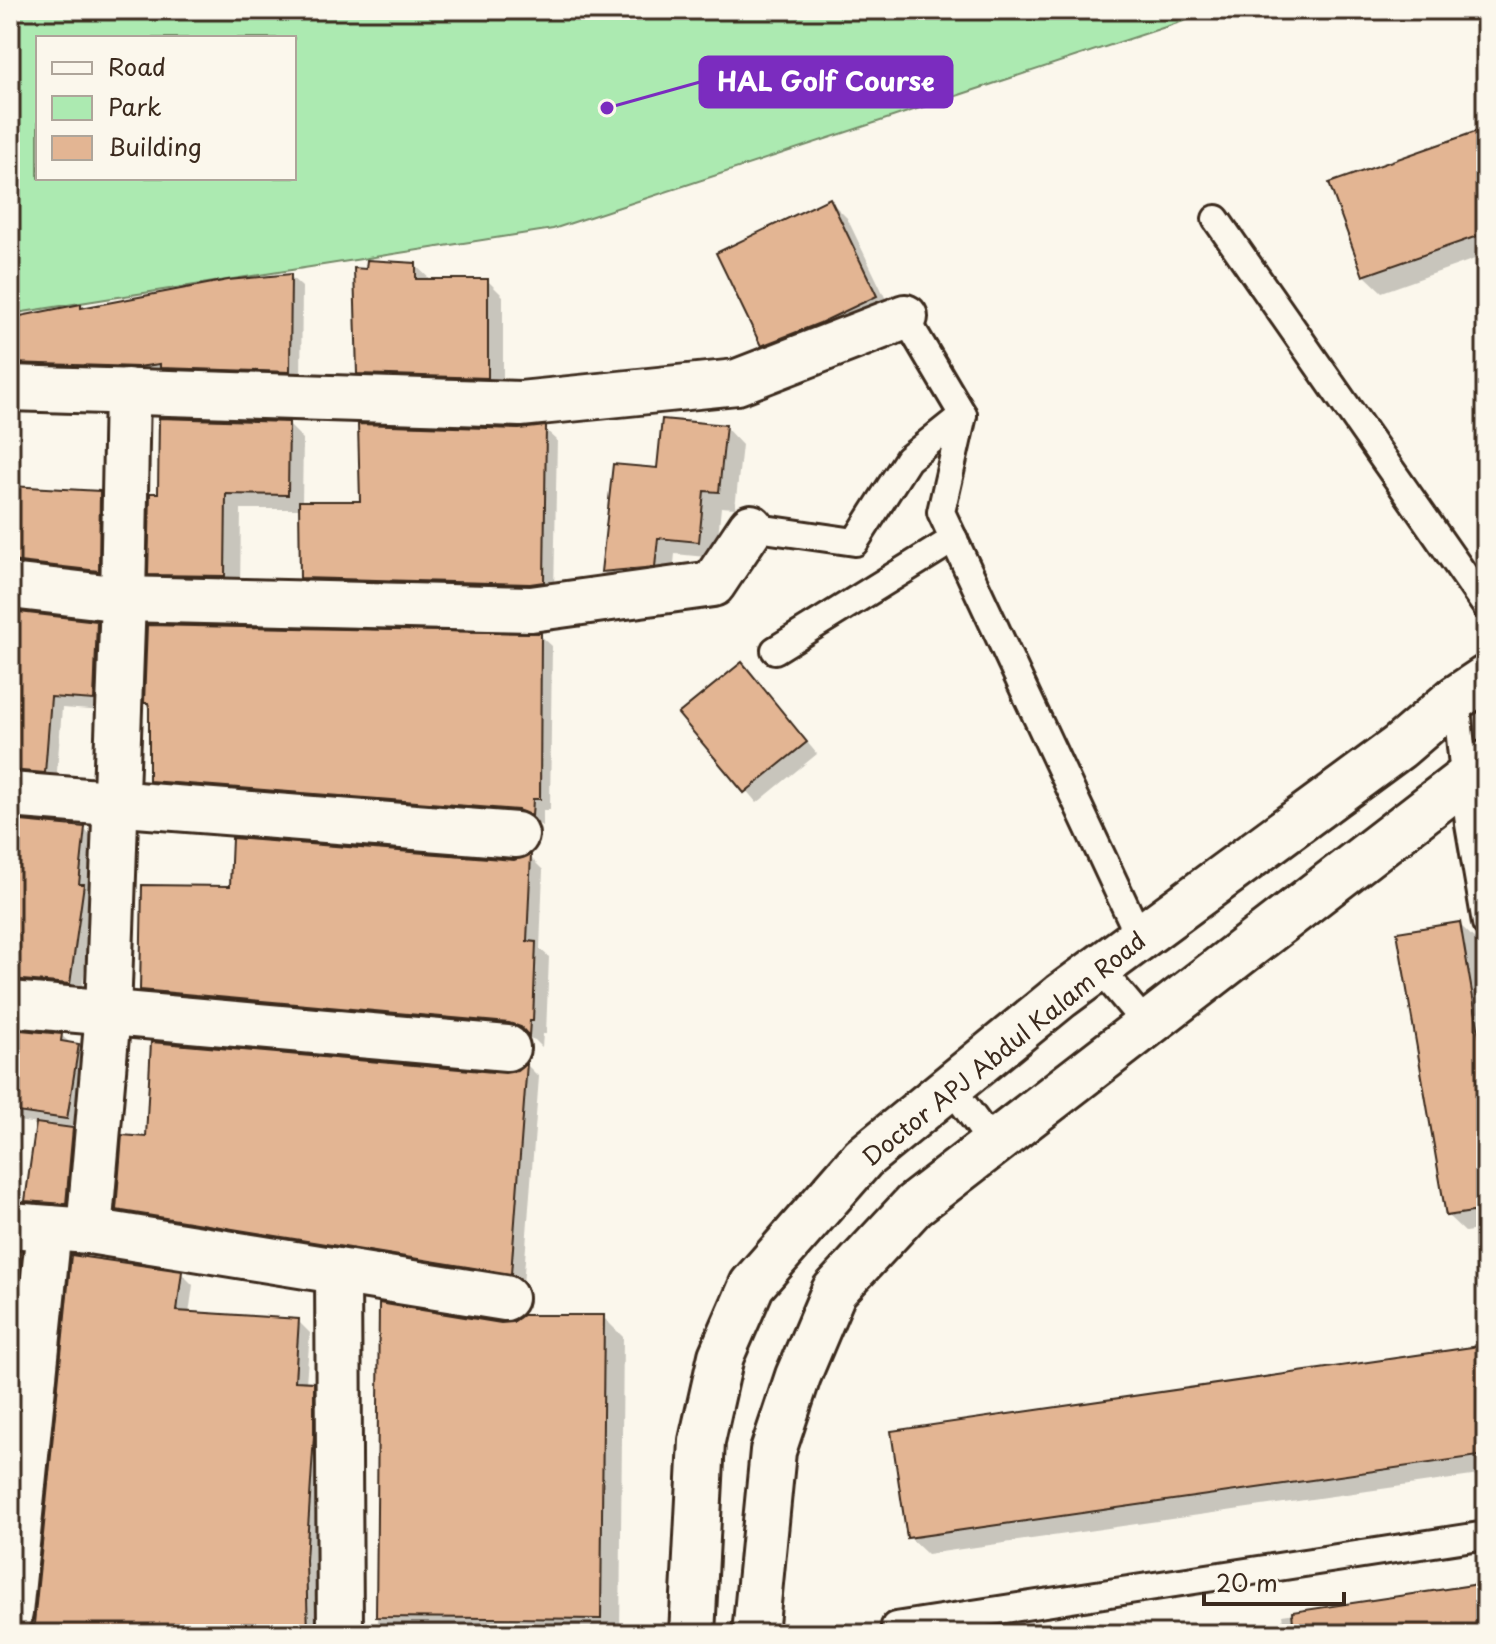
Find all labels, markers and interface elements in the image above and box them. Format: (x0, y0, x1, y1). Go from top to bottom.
legend (36, 36, 296, 180)
text: Road (108, 48, 166, 84)
callout: HAL Golf Course (700, 57, 952, 107)
text: HAL Golf Course (717, 61, 935, 100)
text: Park (108, 88, 162, 124)
text: Building (108, 128, 202, 164)
street label: Doctor APJ Abdul Kalam Road (853, 922, 1153, 1174)
scale bar (1204, 1556, 1344, 1606)
text: 20 m (1216, 1564, 1278, 1600)

